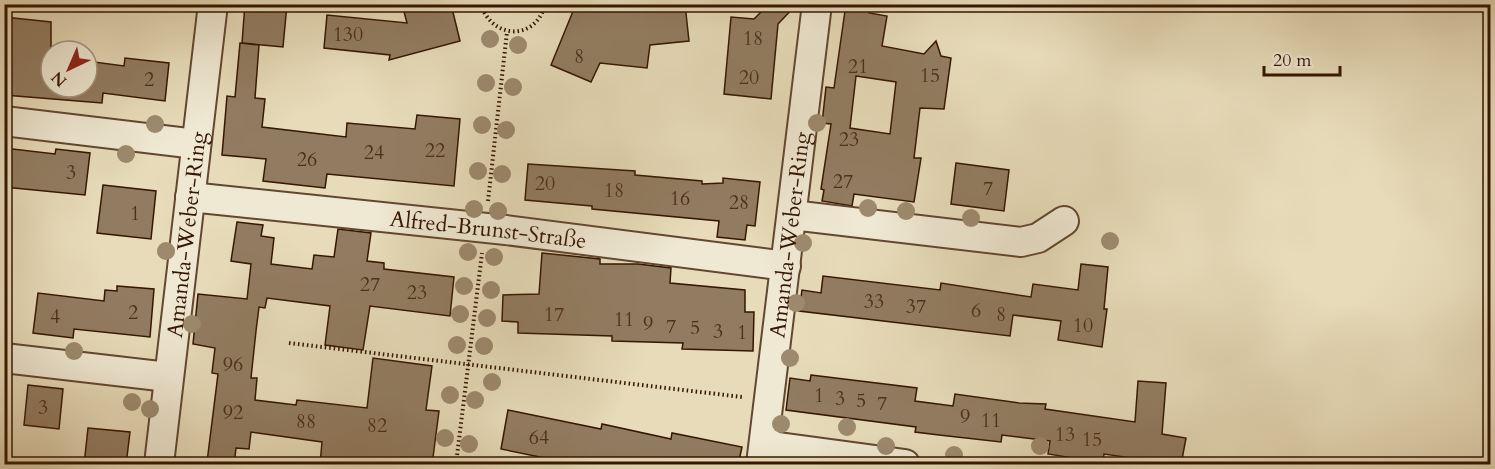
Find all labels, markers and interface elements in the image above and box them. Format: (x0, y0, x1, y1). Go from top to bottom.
house number: 130 (333, 21, 363, 48)
house number: 18 (743, 25, 763, 52)
north arrow (39, 39, 99, 99)
scale bar (1264, 39, 1340, 77)
house number: 8 (574, 43, 584, 70)
text: 20 m (1273, 48, 1312, 73)
house number: 21 (848, 53, 868, 80)
house number: 15 (920, 62, 940, 89)
house number: 20 (739, 64, 759, 91)
text: N (47, 66, 72, 92)
house number: 2 (144, 66, 154, 93)
house number: 23 (839, 126, 859, 153)
street label: Amanda-Weber-Ring (160, 129, 214, 340)
street label: Amanda-Weber-Ring (762, 129, 817, 340)
house number: 22 (425, 137, 445, 164)
house number: 24 (364, 139, 384, 166)
house number: 26 (297, 146, 317, 173)
house number: 3 (66, 159, 76, 186)
house number: 27 (833, 168, 853, 195)
house number: 20 (535, 170, 555, 197)
house number: 7 (983, 175, 993, 202)
house number: 18 (604, 177, 624, 204)
house number: 16 (670, 185, 690, 212)
house number: 28 (729, 189, 749, 216)
house number: 1 (130, 200, 140, 227)
street label: Alfred-Brunst-Straße (388, 204, 588, 256)
house number: 27 (360, 271, 380, 298)
house number: 23 (407, 279, 427, 306)
house number: 33 (864, 288, 884, 315)
house number: 37 (906, 293, 926, 320)
house number: 6 (971, 297, 981, 324)
house number: 2 (128, 299, 138, 326)
house number: 17 (544, 301, 564, 328)
house number: 8 (996, 301, 1006, 328)
house number: 4 (50, 303, 60, 330)
house number: 11 (614, 306, 634, 333)
house number: 9 (643, 310, 653, 337)
house number: 10 (1073, 312, 1093, 339)
house number: 7 (666, 313, 676, 340)
house number: 5 (690, 314, 700, 341)
house number: 3 (713, 318, 723, 345)
house number: 1 (737, 319, 747, 346)
house number: 96 (223, 351, 243, 378)
house number: 1 (814, 382, 824, 409)
house number: 3 (835, 385, 845, 412)
house number: 5 (856, 387, 866, 414)
house number: 7 (877, 390, 887, 417)
house number: 3 (38, 394, 48, 421)
house number: 92 (223, 399, 243, 426)
house number: 9 (960, 403, 970, 430)
house number: 11 (981, 407, 1001, 434)
house number: 88 (296, 408, 316, 435)
house number: 82 (367, 412, 387, 439)
house number: 13 (1055, 421, 1075, 448)
house number: 64 (529, 424, 549, 451)
house number: 15 (1082, 426, 1102, 453)

